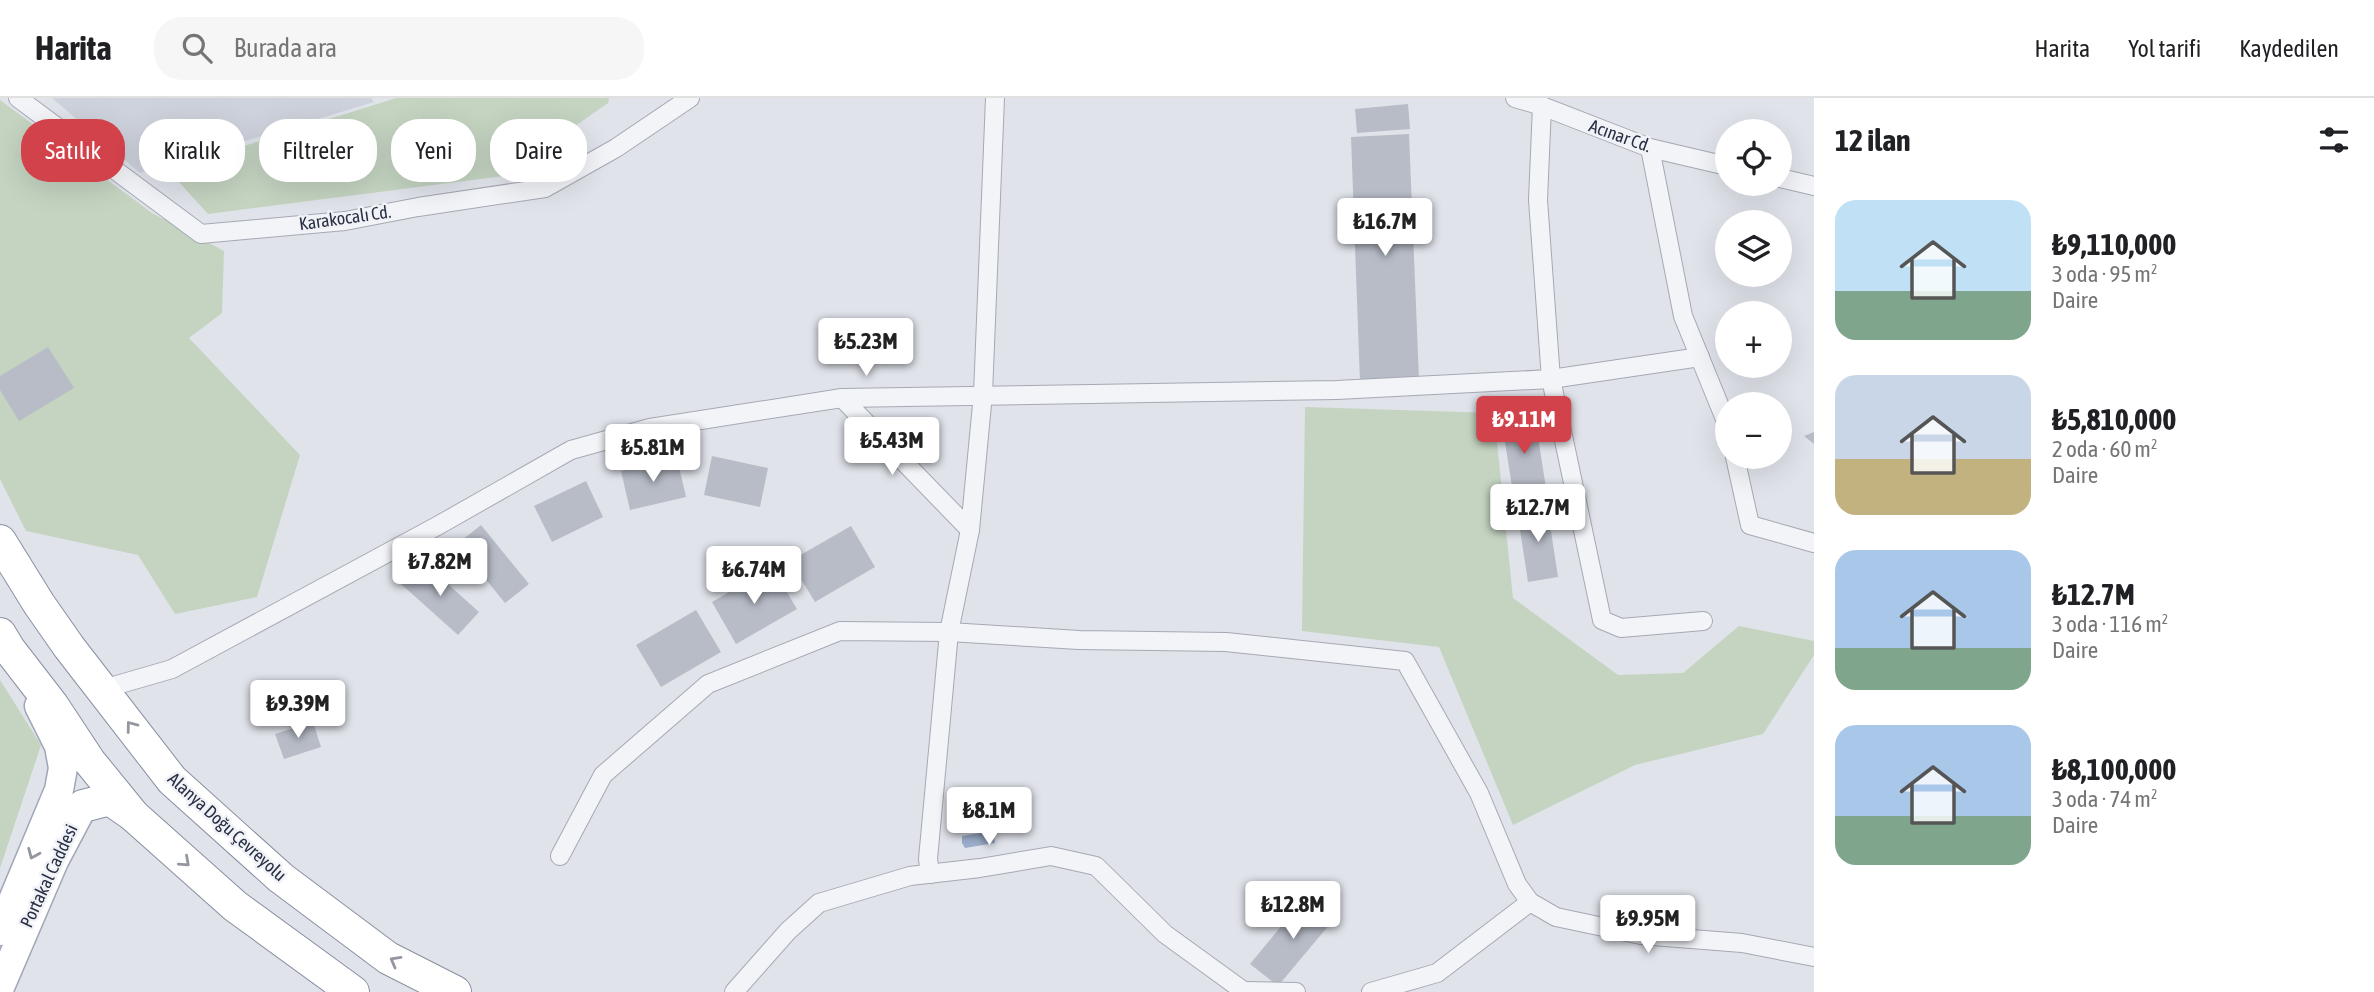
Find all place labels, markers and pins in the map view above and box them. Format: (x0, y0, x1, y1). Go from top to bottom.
pin: ₺16.7M (1328, 198, 1442, 258)
pin: ₺5.23M (809, 318, 923, 378)
pin: ₺9.11M (1467, 396, 1581, 456)
pin: ₺5.43M (835, 418, 949, 477)
pin: ₺5.81M (596, 424, 710, 484)
pin: ₺12.7M (1481, 484, 1595, 544)
pin: ₺7.82M (383, 538, 497, 598)
pin: ₺6.74M (697, 546, 811, 606)
pin: ₺9.39M (241, 680, 355, 740)
pin: ₺8.1M (940, 788, 1038, 847)
pin: ₺12.8M (1236, 882, 1350, 941)
pin: ₺9.95M (1591, 896, 1705, 955)

